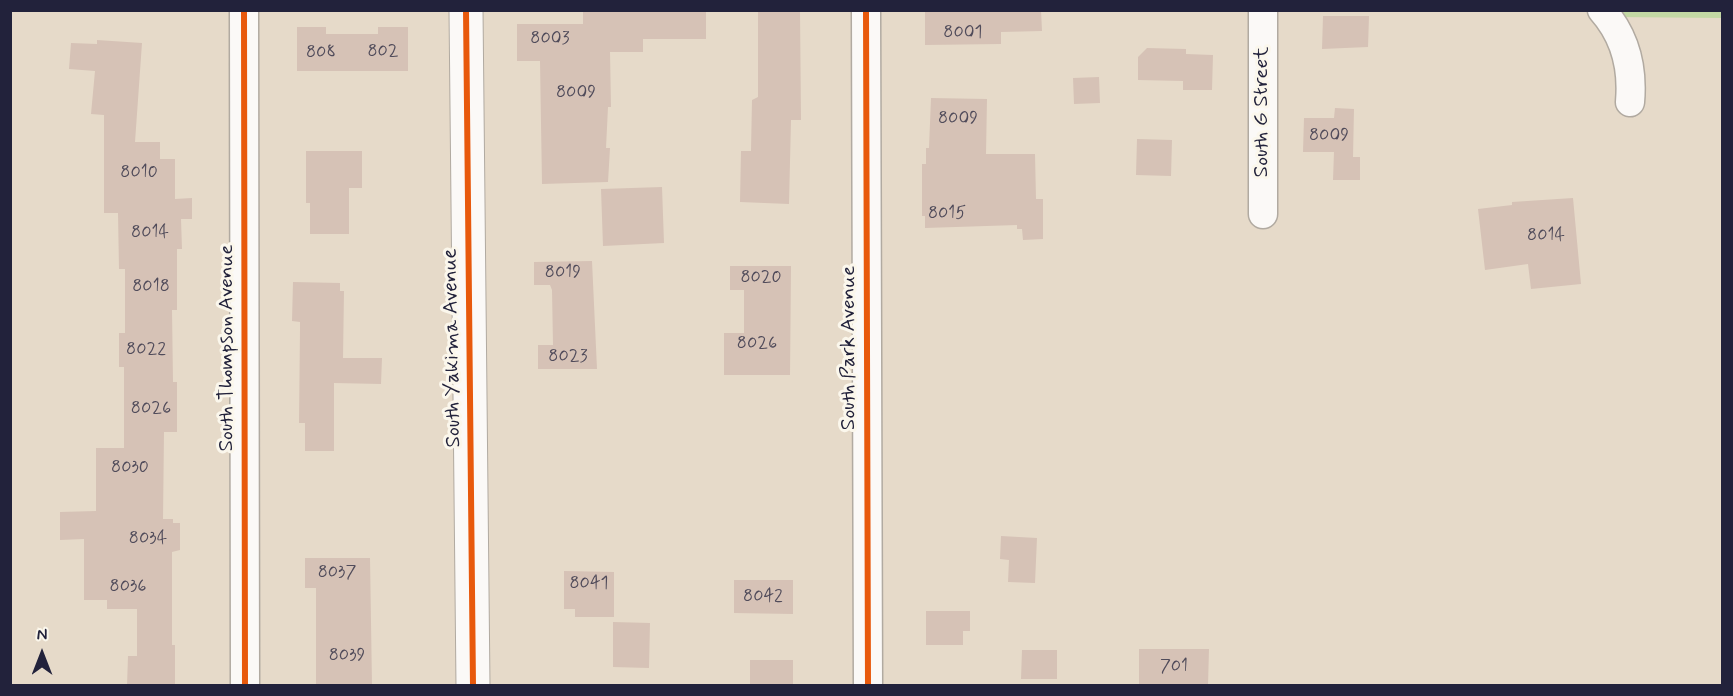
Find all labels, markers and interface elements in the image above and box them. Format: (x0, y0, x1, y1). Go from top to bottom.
house number: 8001 (943, 22, 983, 44)
house number: 8003 (530, 28, 570, 50)
house number: 802 (367, 41, 399, 63)
house number: 808 (306, 42, 336, 64)
street label: South G Street (1250, 47, 1276, 177)
house number: 8009 (556, 82, 596, 104)
house number: 8009 (938, 108, 978, 130)
house number: 8009 (1309, 125, 1349, 147)
house number: 8010 (120, 162, 158, 184)
house number: 8015 (928, 203, 966, 225)
house number: 8014 (131, 222, 169, 244)
house number: 8014 (1527, 225, 1565, 247)
street label: South Thompson Avenue (215, 244, 241, 452)
street label: South Yakima Avenue (439, 248, 467, 448)
house number: 8019 (545, 262, 581, 284)
street label: South Park Avenue (837, 266, 863, 430)
house number: 8020 (740, 267, 782, 289)
house number: 8018 (132, 276, 170, 298)
house number: 8026 (737, 333, 777, 355)
house number: 8022 (126, 339, 166, 361)
house number: 8023 (548, 346, 588, 368)
house number: 8026 (131, 398, 171, 420)
house number: 8030 (111, 457, 149, 479)
house number: 8034 (129, 528, 167, 550)
house number: 8037 (318, 562, 356, 584)
house number: 8041 (569, 573, 609, 595)
house number: 8036 (109, 576, 147, 598)
house number: 8042 (743, 586, 783, 608)
north arrow (12, 624, 72, 684)
text: N (37, 625, 47, 646)
house number: 8039 (329, 645, 365, 667)
house number: 701 (1160, 656, 1188, 678)

